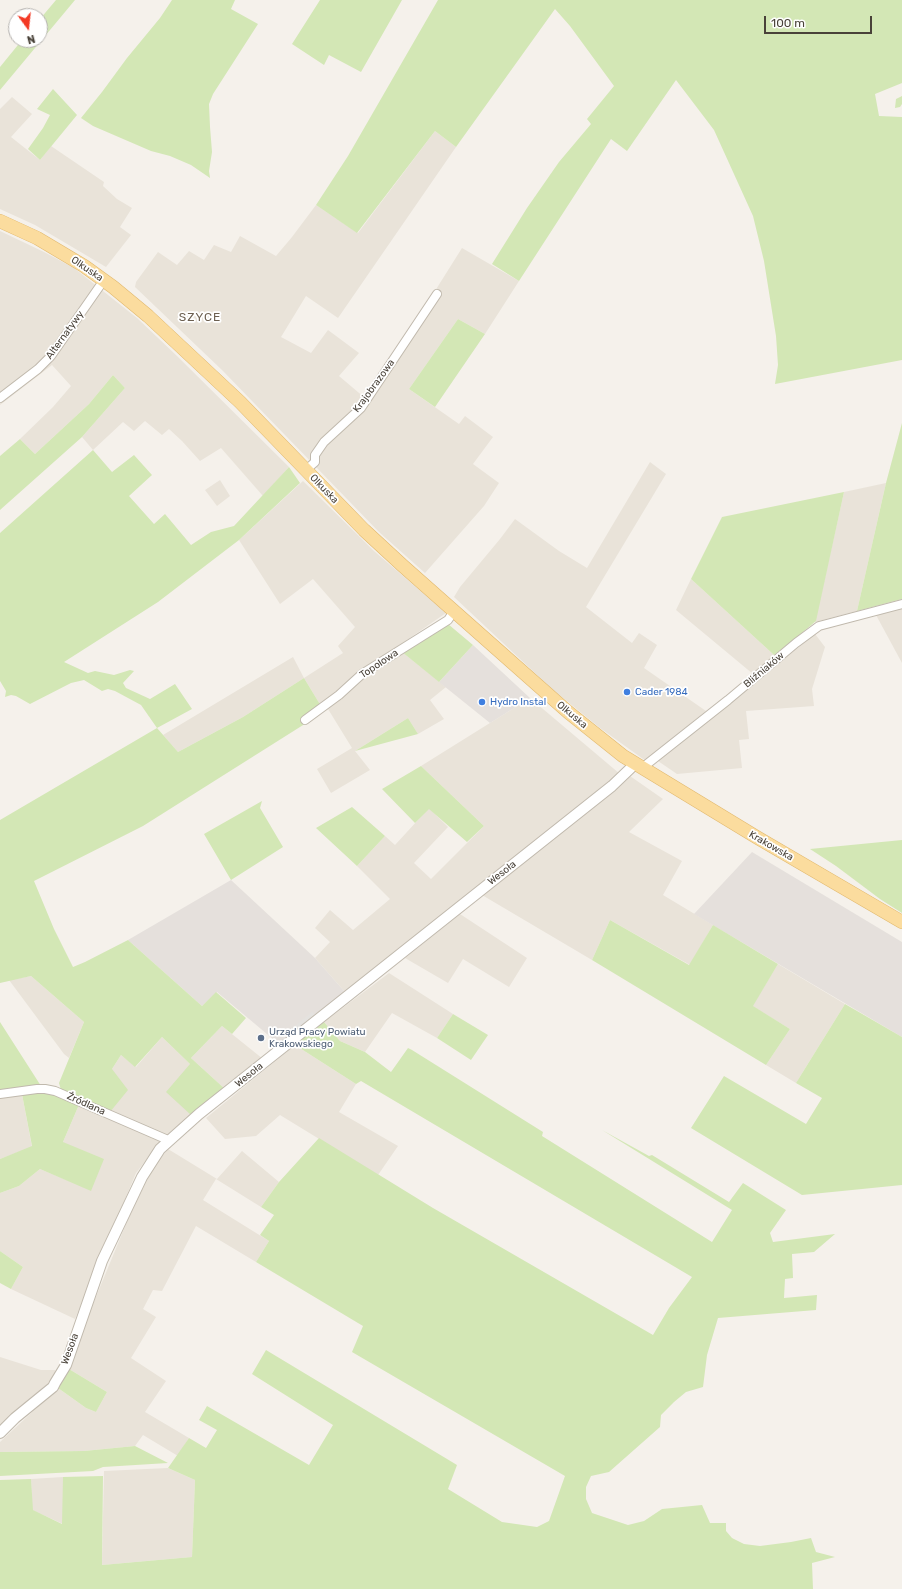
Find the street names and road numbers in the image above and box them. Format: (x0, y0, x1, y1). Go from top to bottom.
street label: Olkuska (69, 254, 105, 284)
street label: Alternatywy (43, 308, 87, 362)
street label: Krajobrazowa (351, 357, 397, 415)
street label: Olkuska (307, 472, 341, 506)
street label: Topolowa (358, 647, 400, 681)
street label: Bliźniaków (741, 650, 787, 690)
street label: Olkuska (554, 699, 590, 731)
street label: Krakowska (747, 828, 795, 864)
street label: Wesoła (485, 858, 519, 888)
street label: Wesoła (233, 1060, 265, 1090)
street label: Źródlana (65, 1090, 107, 1118)
street label: Wesoła (59, 1332, 81, 1366)

